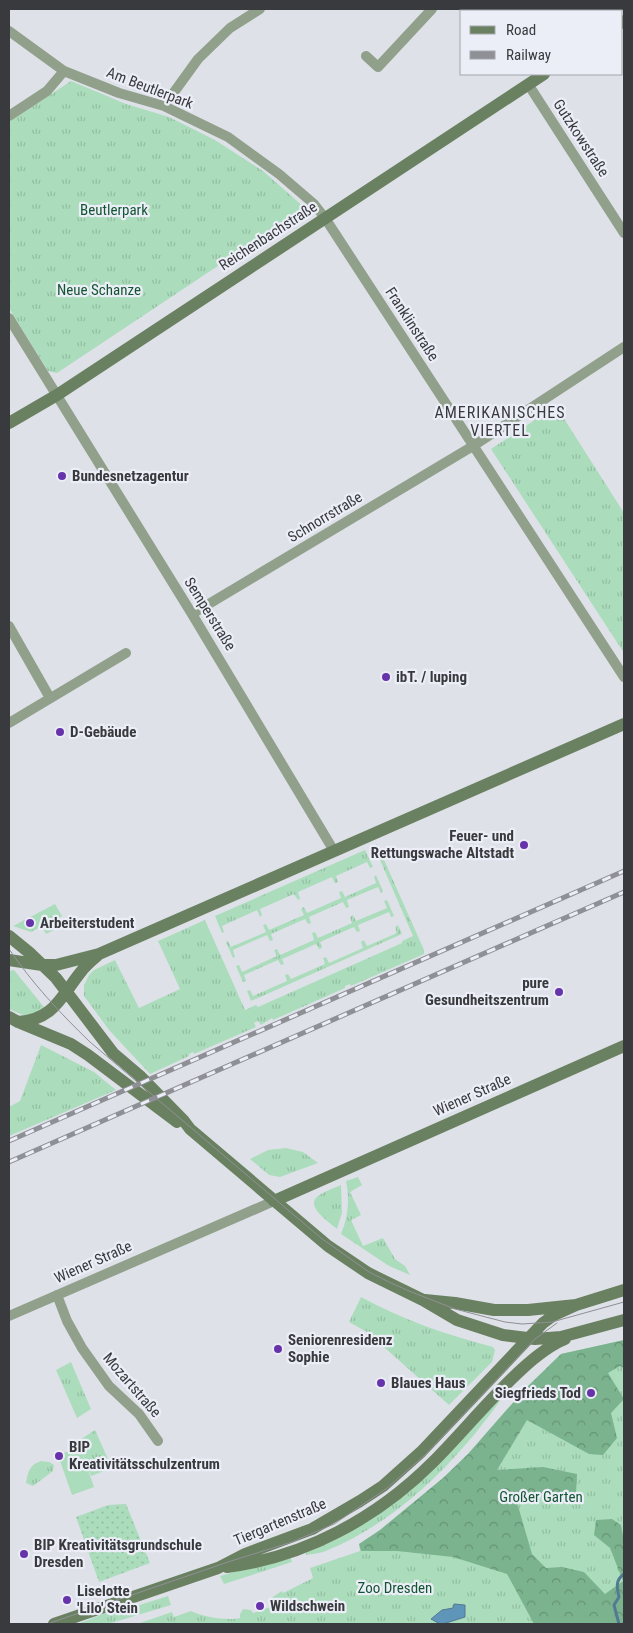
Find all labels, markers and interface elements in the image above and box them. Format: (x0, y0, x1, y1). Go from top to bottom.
legend (460, 10, 623, 75)
text: Road (506, 21, 536, 39)
text: Railway (506, 46, 551, 64)
street label: Am Beutlerpark (104, 63, 196, 113)
street label: Gutzkowstraße (549, 96, 613, 180)
street label: Reichenbachstraße (216, 198, 320, 274)
park label: Beutlerpark (80, 201, 148, 219)
park label: Neue Schanze (57, 281, 141, 299)
street label: Franklinstraße (382, 284, 442, 364)
district label: AMERIKANISCHES VIERTEL (434, 403, 566, 440)
place label: Bundesnetzagentur (72, 467, 189, 485)
marker: Bundesnetzagentur (56, 470, 68, 482)
street label: Schnorrstraße (285, 488, 365, 546)
street label: Semperstraße (180, 574, 240, 654)
place label: ibT. / luping (396, 668, 467, 686)
marker: ibT. / luping (380, 671, 392, 683)
place label: D-Gebäude (70, 723, 136, 741)
marker: D-Gebäude (54, 726, 66, 738)
place label: Feuer- und Rettungswache Altstadt (371, 827, 514, 862)
marker: Feuer- und Rettungswache Altstadt (518, 839, 530, 851)
place label: Arbeiterstudent (40, 914, 135, 932)
marker: Arbeiterstudent (24, 917, 36, 929)
place label: pure Gesundheitszentrum (425, 974, 549, 1009)
marker: pure Gesundheitszentrum (553, 986, 565, 998)
street label: Wiener Straße (431, 1070, 513, 1120)
street label: Wiener Straße (52, 1237, 134, 1287)
place label: Seniorenresidenz Sophie (288, 1331, 393, 1366)
marker: Seniorenresidenz Sophie (272, 1343, 284, 1355)
street label: Mozartstraße (99, 1349, 165, 1421)
place label: Blaues Haus (391, 1374, 466, 1392)
marker: Blaues Haus (375, 1377, 387, 1389)
place label: Siegfrieds Tod (495, 1384, 581, 1402)
marker: Siegfrieds Tod (585, 1387, 597, 1399)
place label: BIP Kreativitätsschulzentrum (69, 1438, 220, 1473)
marker: BIP Kreativitätsschulzentrum (53, 1450, 65, 1462)
park label: Großer Garten (499, 1488, 583, 1506)
street label: Tiergartenstraße (231, 1494, 329, 1550)
place label: BIP Kreativitätsgrundschule Dresden (34, 1536, 202, 1571)
marker: BIP Kreativitätsgrundschule Dresden (18, 1548, 30, 1560)
park label: Zoo Dresden (358, 1579, 432, 1597)
place label: Liselotte 'Lilo' Stein (77, 1582, 138, 1617)
marker: Liselotte 'Lilo' Stein (61, 1594, 73, 1606)
place label: Wildschwein (270, 1597, 345, 1615)
marker: Wildschwein (254, 1600, 266, 1612)

